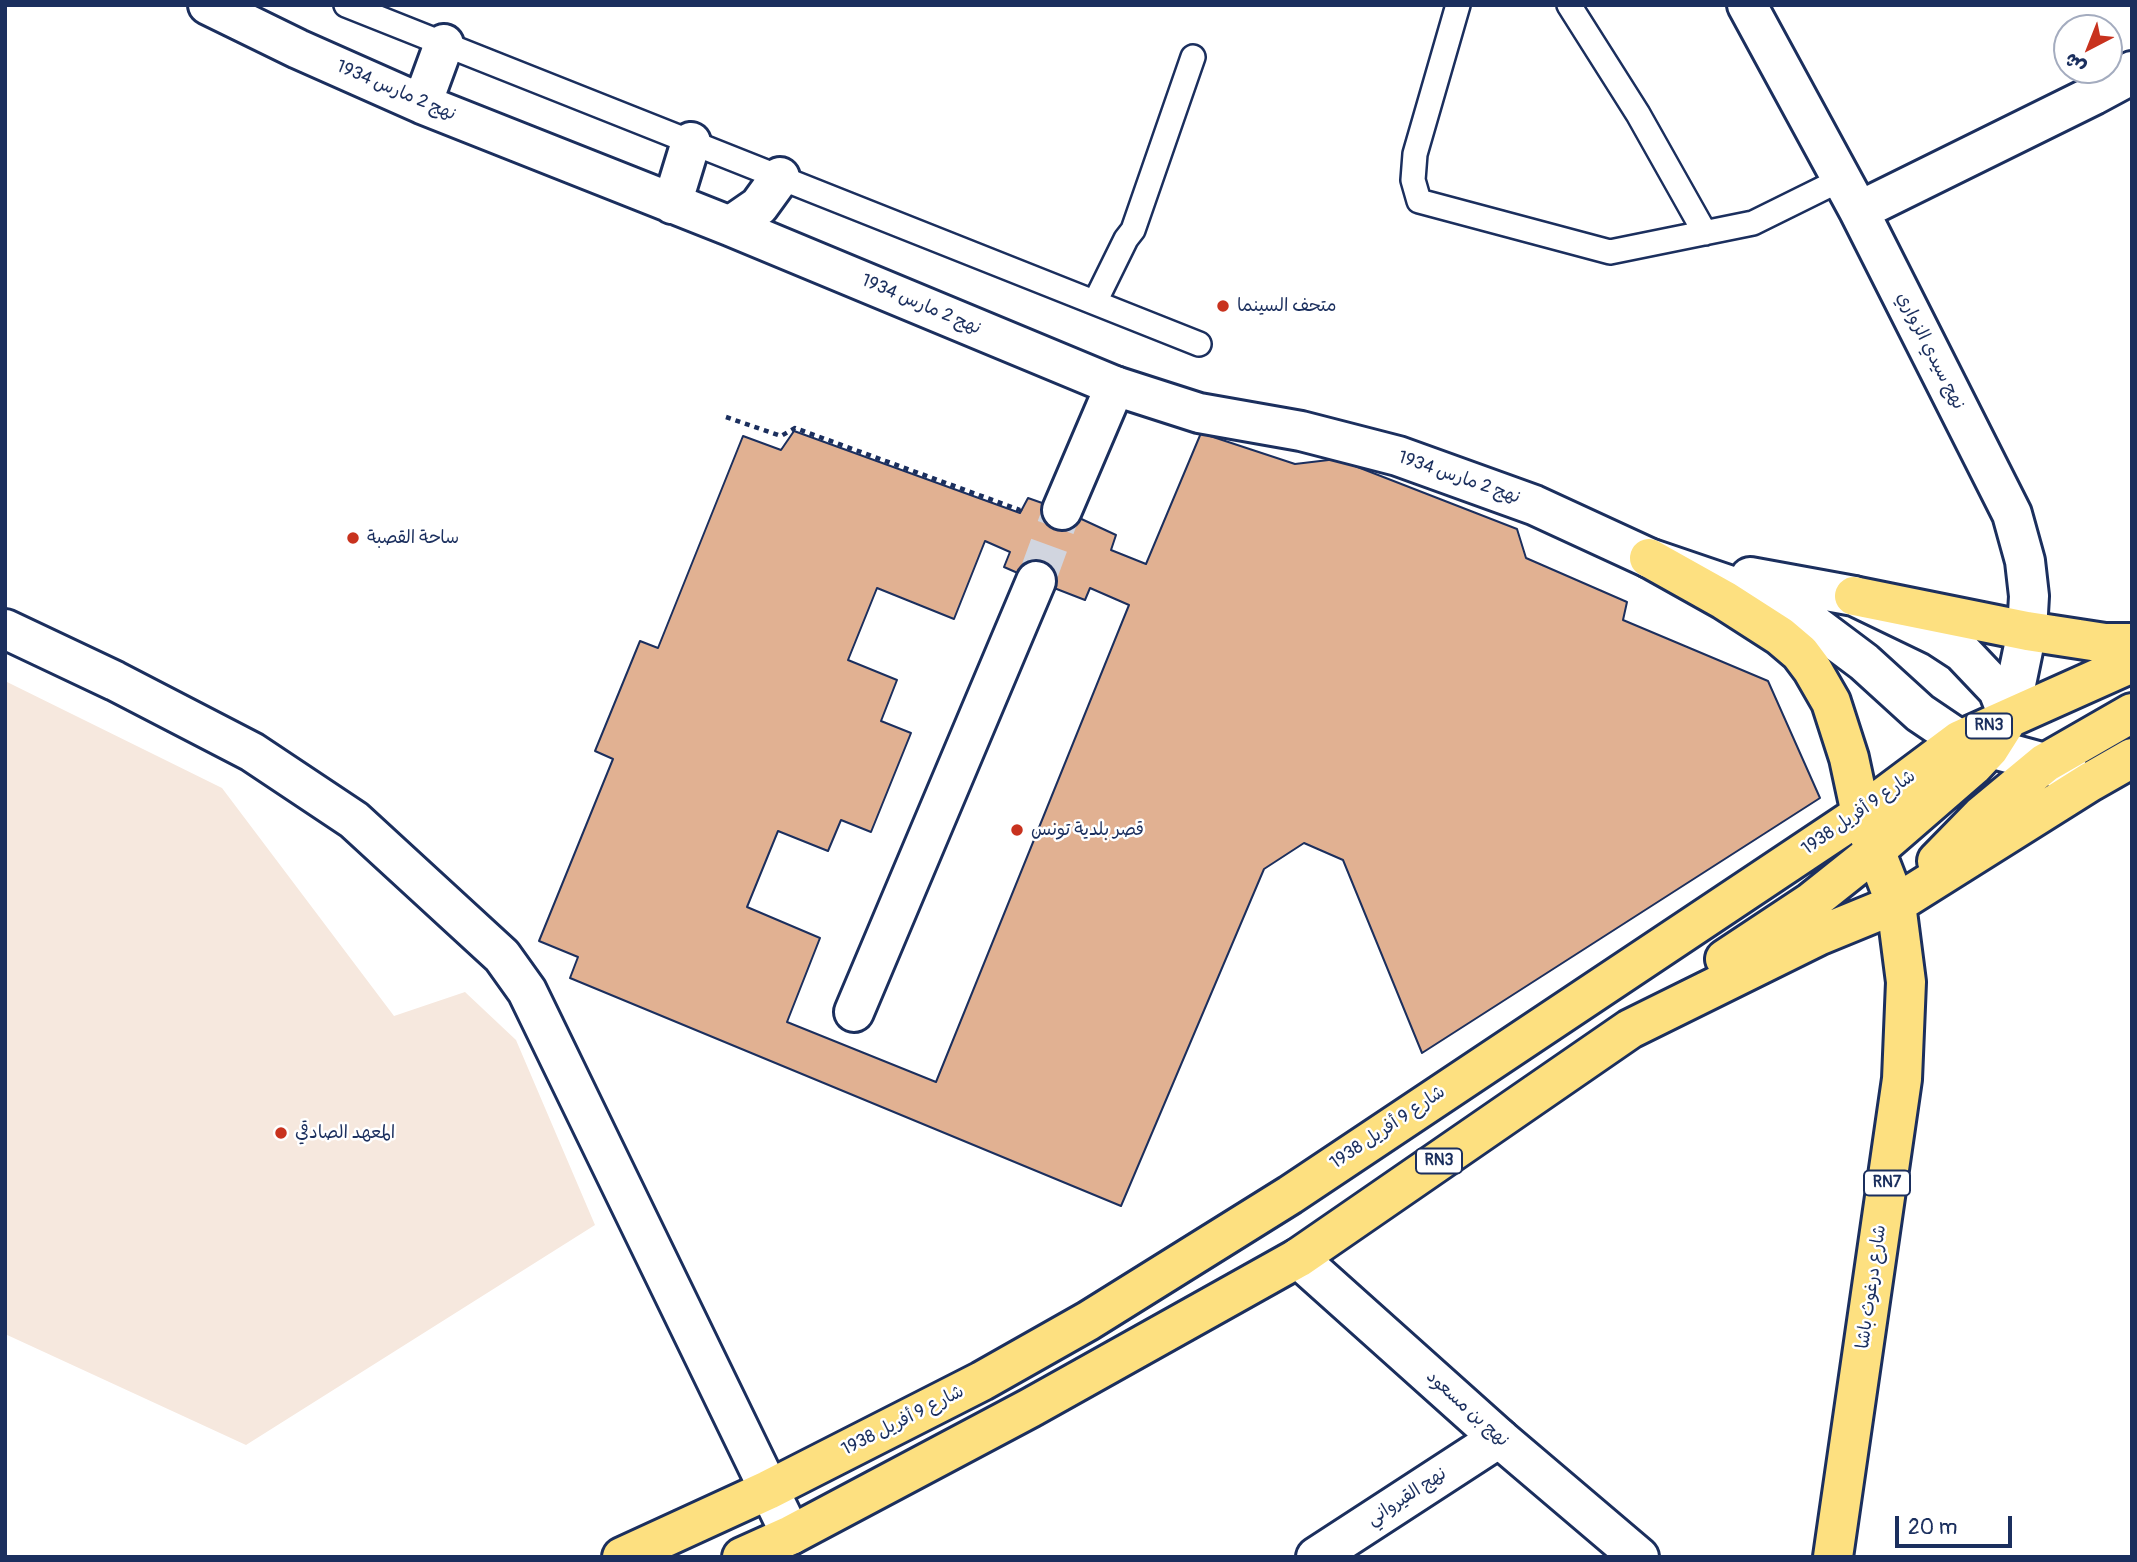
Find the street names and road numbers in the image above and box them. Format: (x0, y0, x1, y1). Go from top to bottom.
street label: نهج 2 مارس 1934 (333, 56, 459, 126)
street label: نهج 2 مارس 1934 (858, 270, 984, 340)
street label: نهج سيدي الزواري (1891, 289, 1969, 413)
street label: نهج 2 مارس 1934 (1395, 447, 1523, 509)
road number: RN3 (1966, 713, 2012, 738)
street label: شارع 9 أفريل 1938 (1798, 766, 1920, 860)
street label: شارع 9 أفريل 1938 (1326, 1082, 1450, 1174)
road number: RN3 (1416, 1148, 1462, 1174)
road number: RN7 (1864, 1170, 1910, 1196)
street label: شارع درغوث باشا (1853, 1224, 1891, 1350)
street label: نهج بن مسعود (1421, 1366, 1513, 1452)
street label: شارع 9 أفريل 1938 (838, 1381, 968, 1461)
street label: نهج القيرواني (1363, 1463, 1451, 1531)

